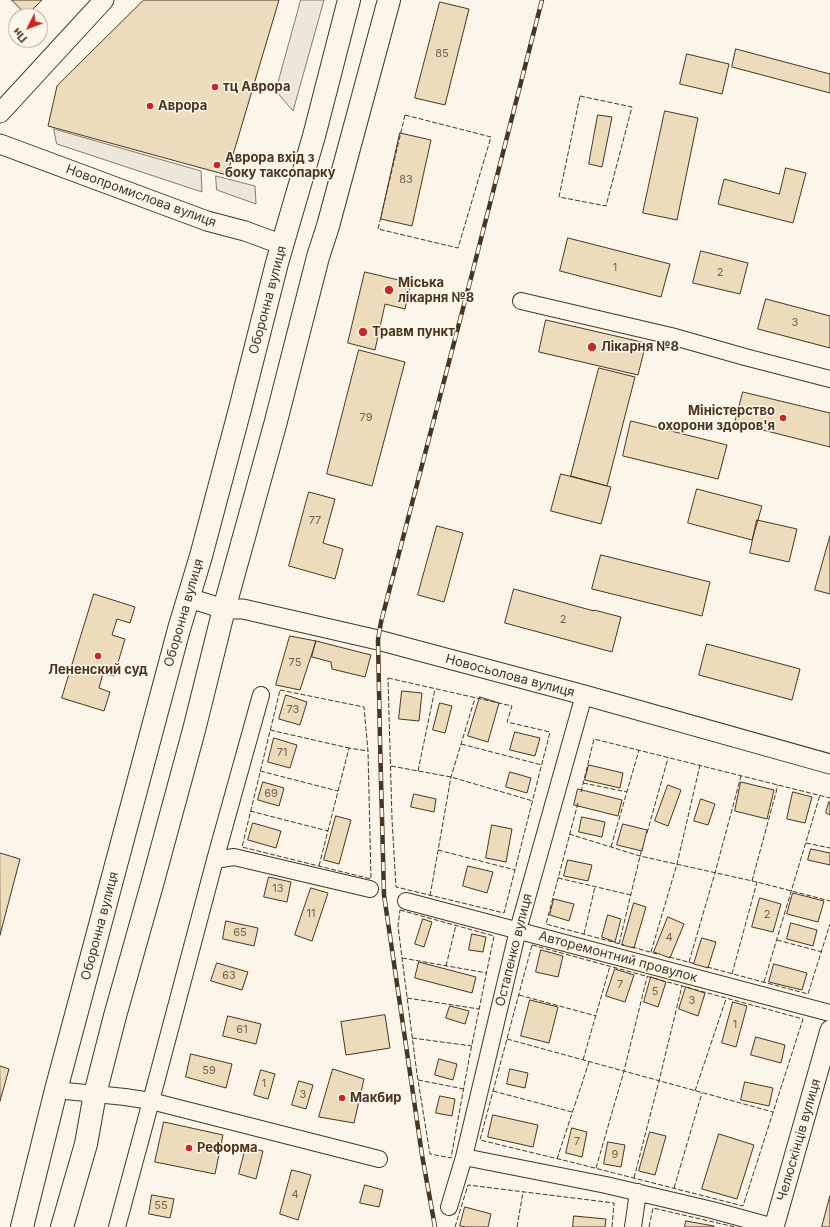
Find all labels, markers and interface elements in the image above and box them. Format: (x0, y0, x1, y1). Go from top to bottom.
north arrow (8, 8, 48, 48)
text: Пн (10, 25, 30, 46)
house number: 85 (435, 47, 449, 61)
place label: тц Аврора (223, 79, 290, 95)
marker: тц Аврора (210, 82, 220, 92)
place label: Аврора (158, 98, 207, 114)
marker: Аврора (145, 101, 155, 111)
place label: Аврора вхід з боку таксопарку (225, 150, 336, 181)
marker: Аврора вхід з боку таксопарку (212, 160, 222, 170)
street label: Новопромислова вулиця (64, 162, 218, 230)
house number: 83 (399, 173, 413, 187)
street label: Оборонна вулиця (246, 244, 290, 356)
house number: 1 (613, 261, 617, 275)
house number: 2 (717, 266, 723, 280)
place label: Міська лікарня №8 (398, 275, 474, 306)
marker: Міська лікарня №8 (383, 284, 395, 296)
house number: 3 (792, 316, 798, 330)
place label: Травм пункт (372, 324, 455, 340)
marker: Травм пункт (357, 326, 369, 338)
place label: Лікарня №8 (601, 339, 679, 355)
marker: Лікарня №8 (586, 341, 598, 353)
place label: Міністерство охорони здоров'я (658, 403, 775, 434)
house number: 79 (360, 411, 372, 425)
marker: Міністерство охорони здоров'я (778, 413, 788, 423)
house number: 77 (309, 514, 321, 528)
street label: Оборонна вулиця (161, 557, 207, 669)
house number: 2 (560, 613, 566, 627)
marker: Лененский суд (93, 651, 103, 661)
street label: Новосьолова вулиця (444, 651, 576, 701)
house number: 75 (289, 656, 301, 670)
place label: Лененский суд (48, 662, 148, 678)
house number: 73 (287, 703, 299, 717)
house number: 71 (277, 746, 287, 760)
house number: 69 (264, 787, 278, 801)
street label: Оборонна вулиця (78, 870, 122, 982)
house number: 13 (272, 882, 284, 896)
street label: Остапенко вулиця (492, 892, 536, 1008)
house number: 11 (307, 907, 315, 921)
house number: 2 (764, 908, 770, 922)
house number: 65 (233, 926, 247, 940)
street label: Авторемонтний провулок (537, 928, 699, 986)
house number: 4 (665, 931, 673, 945)
house number: 63 (222, 969, 236, 983)
house number: 7 (617, 978, 623, 992)
house number: 5 (652, 985, 658, 999)
house number: 3 (689, 994, 695, 1008)
house number: 1 (733, 1018, 737, 1032)
house number: 61 (236, 1023, 248, 1037)
house number: 59 (202, 1064, 216, 1078)
house number: 1 (262, 1077, 266, 1091)
street label: Челюскінців вулиця (774, 1077, 824, 1203)
house number: 3 (300, 1088, 306, 1102)
place label: Макбир (350, 1090, 401, 1106)
marker: Макбир (337, 1093, 347, 1103)
house number: 7 (574, 1135, 580, 1149)
place label: Реформа (197, 1140, 258, 1156)
marker: Реформа (184, 1143, 194, 1153)
house number: 9 (612, 1148, 618, 1162)
house number: 4 (291, 1188, 299, 1202)
house number: 55 (154, 1199, 168, 1213)

